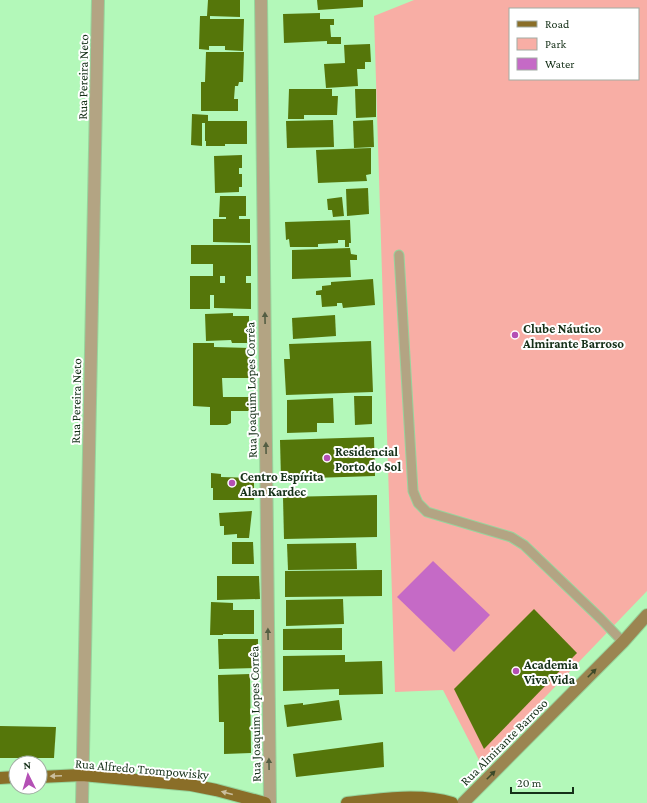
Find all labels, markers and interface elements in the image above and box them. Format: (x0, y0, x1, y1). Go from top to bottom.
legend (509, 8, 639, 80)
text: Road (545, 17, 570, 31)
street label: Rua Pereira Neto (75, 34, 91, 120)
text: Park (545, 37, 567, 51)
text: Water (545, 57, 575, 71)
one-way arrow (261, 312, 268, 324)
place label: Clube Náutico Almirante Barroso (522, 321, 624, 351)
street label: Rua Joaquim Lopes Corrêa (242, 322, 260, 458)
marker: Clube Náutico Almirante Barroso (510, 330, 520, 340)
street label: Rua Pereira Neto (68, 358, 84, 444)
one-way arrow (263, 441, 269, 454)
place label: Residencial Porto do Sol (335, 444, 401, 474)
marker: Residencial Porto do Sol (322, 453, 332, 463)
place label: Centro Espírita Alan Kardec (239, 469, 324, 499)
marker: Centro Espírita Alan Kardec (227, 478, 237, 488)
one-way arrow (265, 627, 271, 640)
street label: Rua Joaquim Lopes Corrêa (246, 646, 264, 782)
place label: Academia Viva Vida (523, 657, 579, 687)
marker: Academia Viva Vida (511, 666, 521, 676)
one-way arrow (587, 668, 597, 678)
street label: Rua Almirante Barroso (457, 695, 551, 789)
north arrow (8, 755, 48, 795)
street label: Rua Alfredo Trompowisky (74, 756, 211, 782)
one-way arrow (266, 757, 272, 770)
text: N (23, 759, 32, 771)
scale bar (511, 769, 573, 795)
one-way arrow (486, 770, 495, 780)
one-way arrow (49, 773, 62, 779)
text: 20 m (517, 776, 542, 790)
one-way arrow (221, 790, 233, 796)

